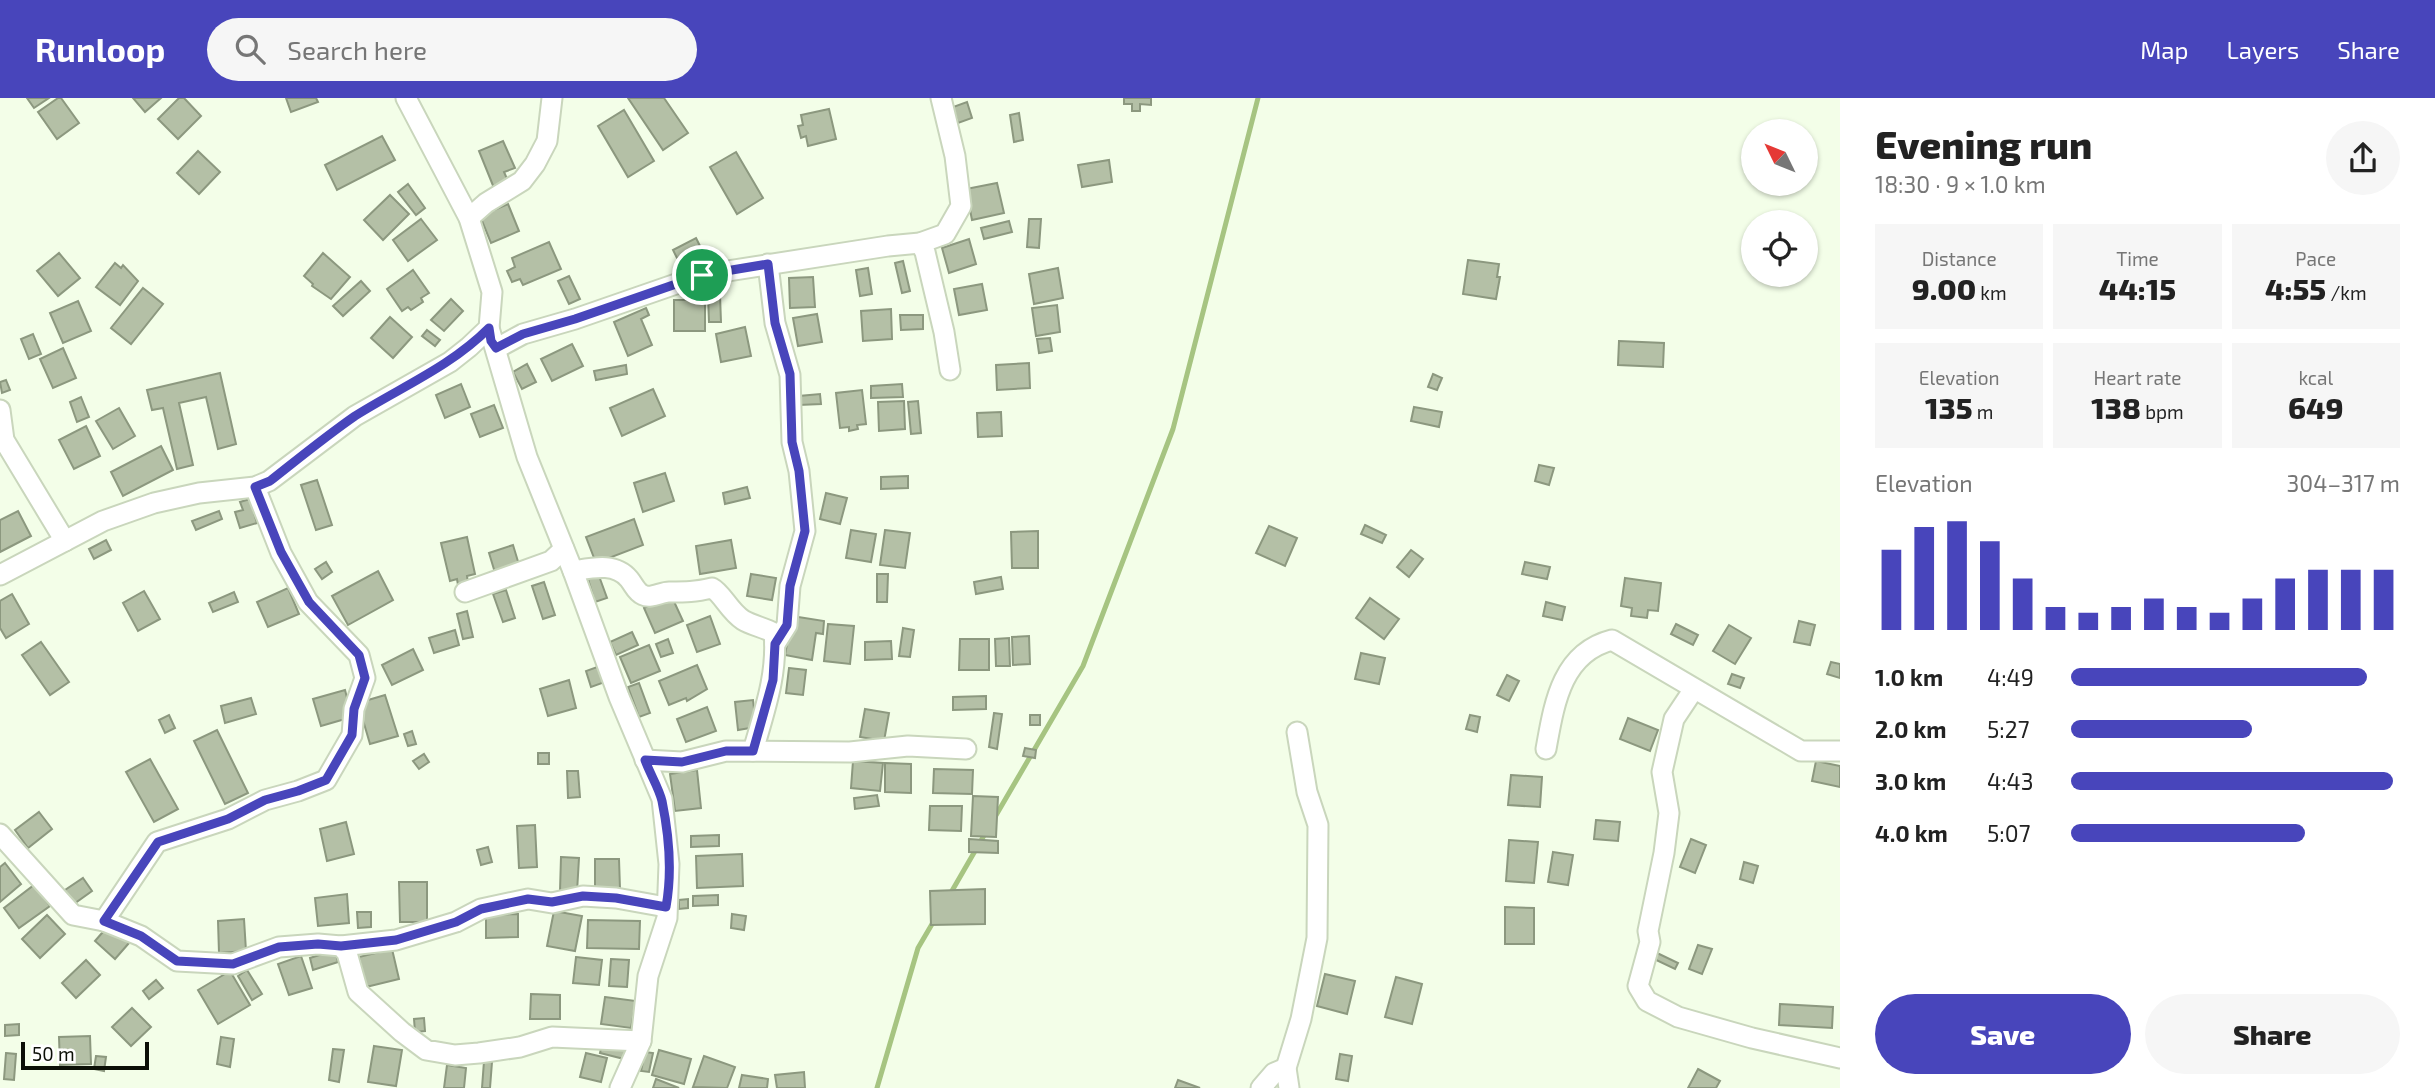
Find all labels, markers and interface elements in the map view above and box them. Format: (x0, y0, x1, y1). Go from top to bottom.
search box (207, 18, 697, 81)
text: Runloop (35, 29, 165, 69)
icon: search (231, 30, 269, 68)
text: Search here (287, 34, 427, 65)
text: Map (2140, 35, 2188, 64)
text: Layers (2226, 35, 2299, 64)
text: Share (2337, 35, 2400, 64)
north arrow (1741, 119, 1818, 196)
map controls (1741, 119, 1818, 287)
text: Evening run (1875, 121, 2092, 167)
button: share (2326, 121, 2400, 195)
text: 18:30 · 9 × 1.0 km (1875, 170, 2046, 198)
button: locate (1741, 210, 1818, 287)
pin (672, 245, 732, 305)
text: Distance (1922, 247, 1997, 270)
text: Time (2116, 247, 2159, 270)
text: Pace (2295, 247, 2336, 270)
icon: arrive (683, 256, 721, 294)
text: 9.00 (1912, 270, 1976, 306)
text: 44:15 (2099, 270, 2176, 306)
text: 4:55 (2265, 270, 2326, 306)
text: km (1976, 281, 2007, 304)
text: /km (2326, 281, 2367, 304)
text: Elevation (1919, 366, 1999, 389)
text: Heart rate (2094, 366, 2181, 389)
text: kcal (2298, 366, 2333, 389)
text: 135 (1925, 389, 1973, 425)
text: 138 (2091, 389, 2141, 425)
text: 649 (2288, 389, 2344, 425)
text: m (1973, 400, 1993, 423)
text: bpm (2141, 400, 2184, 423)
text: Elevation (1875, 469, 1973, 497)
text: 304–317 m (2287, 469, 2400, 497)
text: 1.0 km (1875, 663, 1943, 691)
text: 4:49 (1987, 663, 2034, 691)
text: 2.0 km (1875, 715, 1947, 743)
text: 5:27 (1987, 715, 2029, 743)
text: 3.0 km (1875, 767, 1946, 795)
text: 4:43 (1987, 767, 2034, 795)
text: 4.0 km (1875, 819, 1948, 847)
text: 5:07 (1987, 819, 2030, 847)
button: Save (1875, 994, 2131, 1074)
button: Share (2145, 994, 2400, 1074)
scale bar (21, 1039, 149, 1071)
text: 50 m (32, 1042, 75, 1065)

